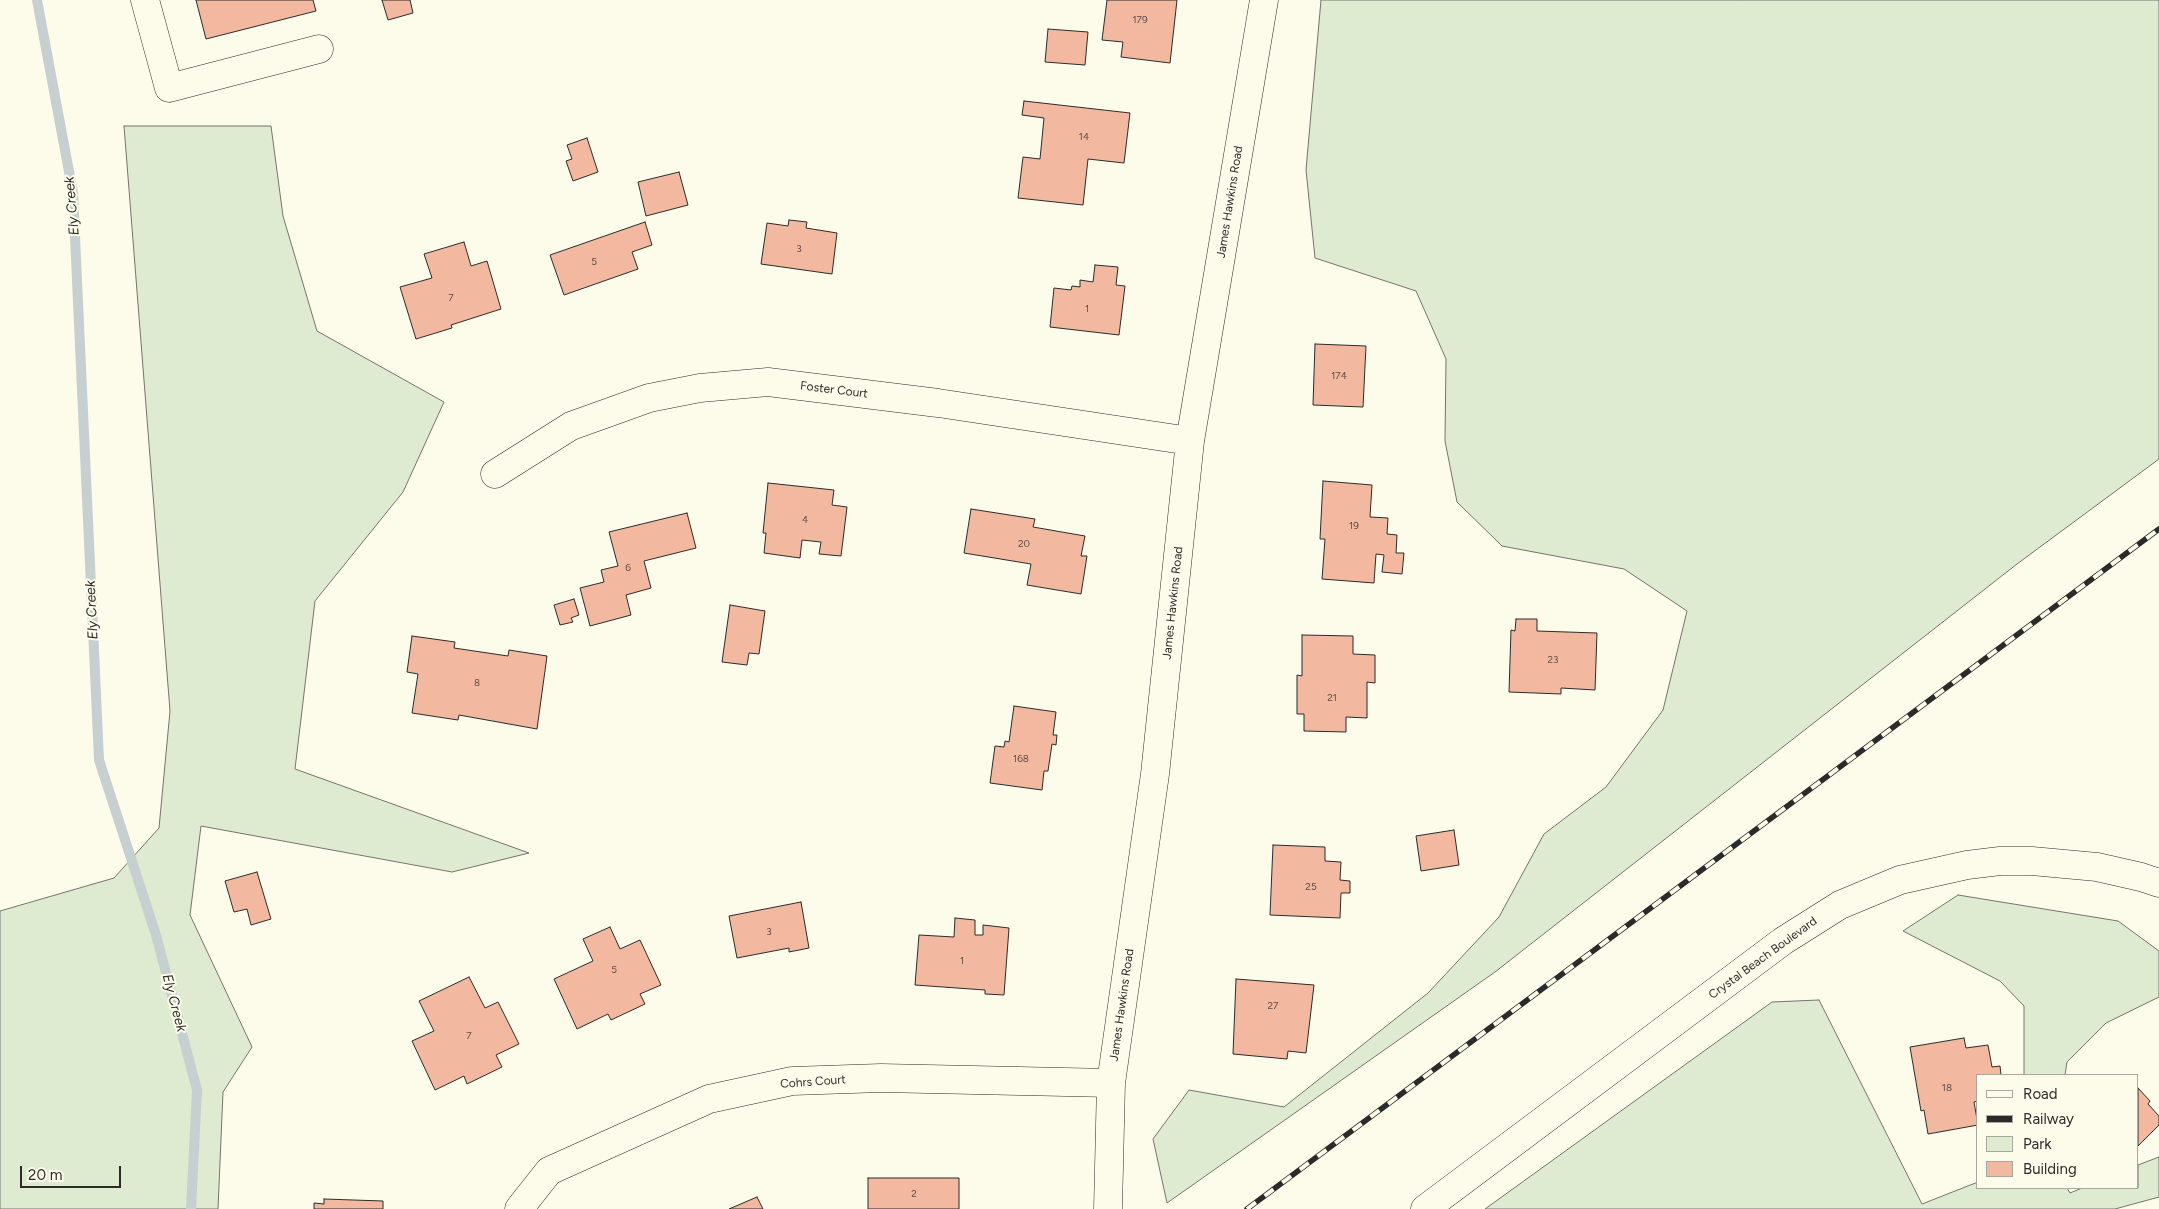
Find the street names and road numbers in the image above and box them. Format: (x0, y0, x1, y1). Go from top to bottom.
street label: James Hawkins Road (1214, 145, 1246, 259)
street label: Foster Court (799, 379, 869, 401)
street label: James Hawkins Road (1160, 546, 1186, 660)
street label: Crystal Beach Boulevard (1706, 914, 1820, 1002)
street label: James Hawkins Road (1107, 948, 1137, 1062)
street label: Cohrs Court (780, 1073, 846, 1091)

